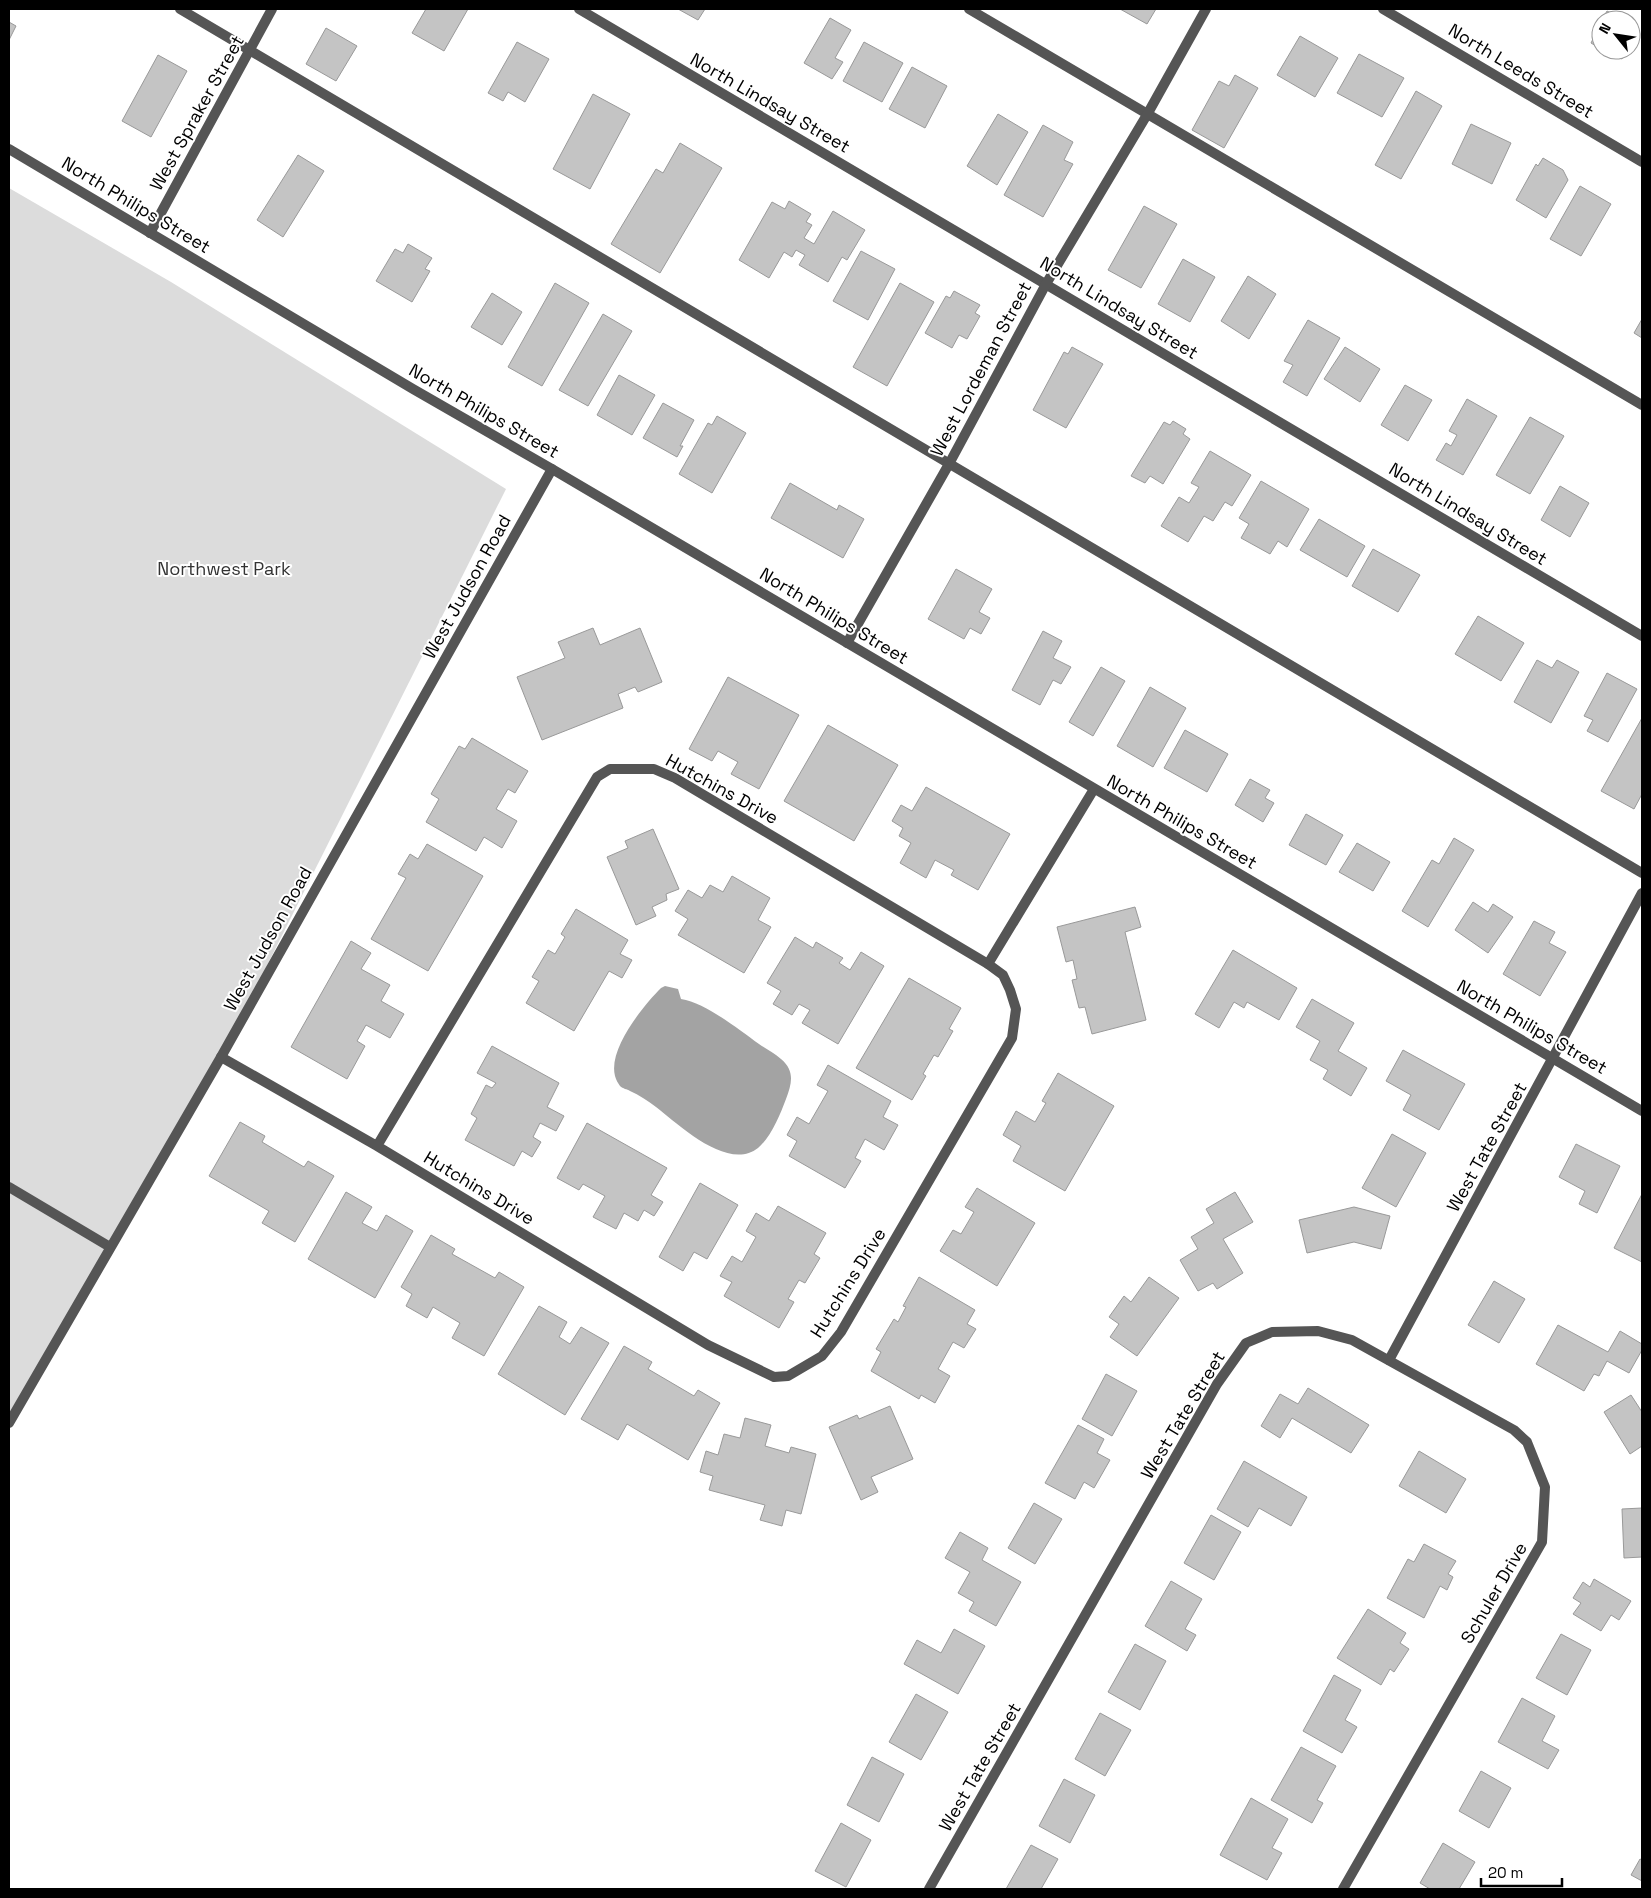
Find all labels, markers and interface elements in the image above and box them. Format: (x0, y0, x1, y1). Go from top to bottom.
north arrow (1591, 10, 1641, 60)
street label: North Leeds Street (1444, 18, 1598, 123)
text: N (1595, 20, 1615, 37)
street label: West Spraker Street (144, 31, 249, 194)
street label: North Lindsay Street (686, 47, 854, 158)
street label: North Philips Street (58, 151, 215, 258)
street label: North Lindsay Street (1036, 251, 1203, 364)
street label: West Lordeman Street (925, 278, 1036, 460)
street label: North Philips Street (405, 358, 563, 463)
street label: North Lindsay Street (1385, 457, 1552, 570)
street label: West Judson Road (417, 510, 516, 663)
park label: Northwest Park (157, 557, 291, 580)
street label: North Philips Street (756, 562, 913, 669)
street label: Hutchins Drive (662, 748, 783, 829)
street label: North Philips Street (1103, 769, 1261, 874)
street label: West Judson Road (218, 862, 317, 1015)
street label: North Philips Street (1453, 974, 1611, 1079)
street label: West Tate Street (1441, 1078, 1532, 1216)
street label: Hutchins Drive (420, 1145, 539, 1230)
street label: Hutchins Drive (805, 1224, 891, 1342)
street label: West Tate Street (1135, 1347, 1230, 1483)
street label: Schuler Drive (1455, 1538, 1532, 1648)
street label: West Tate Street (933, 1698, 1026, 1835)
scale bar (1481, 1856, 1562, 1888)
text: 20 m (1488, 1863, 1523, 1882)

